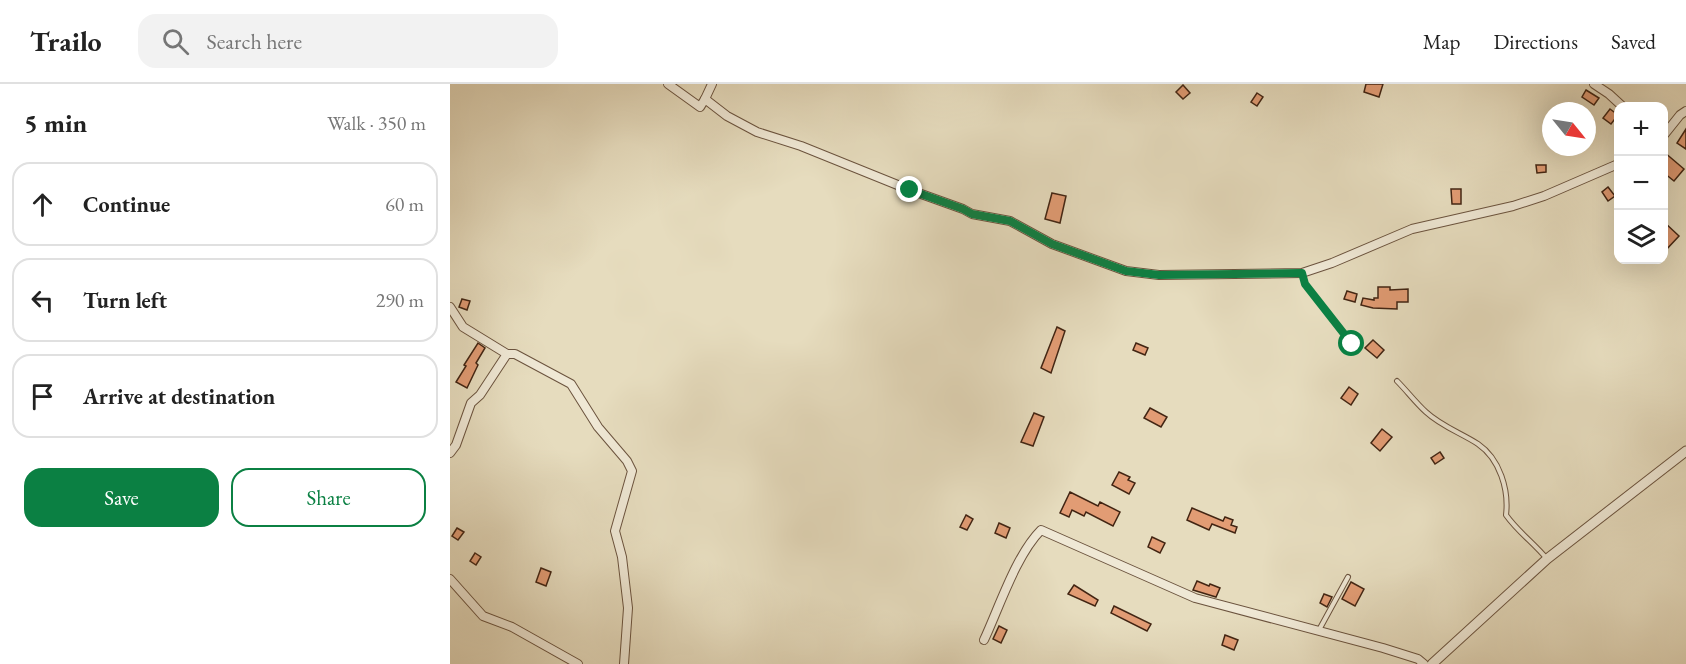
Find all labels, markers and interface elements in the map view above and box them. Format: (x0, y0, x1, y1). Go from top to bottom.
search box (138, 14, 558, 68)
text: Trailo (30, 23, 102, 59)
icon: search (159, 25, 192, 58)
text: Search here (207, 27, 302, 56)
text: Map (1423, 28, 1460, 55)
text: Directions (1493, 28, 1578, 55)
text: Saved (1611, 28, 1656, 55)
north arrow (1542, 102, 1596, 156)
map controls (1614, 102, 1668, 264)
button: + (1614, 102, 1668, 156)
text: 5 min (24, 106, 87, 140)
text: Walk · 350 m (327, 110, 426, 136)
button: − (1614, 156, 1668, 210)
route end (896, 176, 922, 202)
icon: ahead (26, 188, 59, 221)
text: Continue (83, 190, 170, 219)
text: 60 m (385, 191, 424, 217)
button: layers (1614, 210, 1668, 264)
icon: left (26, 284, 59, 317)
text: Turn left (83, 286, 167, 315)
text: 290 m (376, 287, 424, 313)
route start (1338, 330, 1364, 356)
icon: arrive (26, 380, 59, 413)
text: Arrive at destination (83, 382, 275, 411)
button: Save (24, 468, 219, 527)
button: Share (231, 468, 426, 527)

